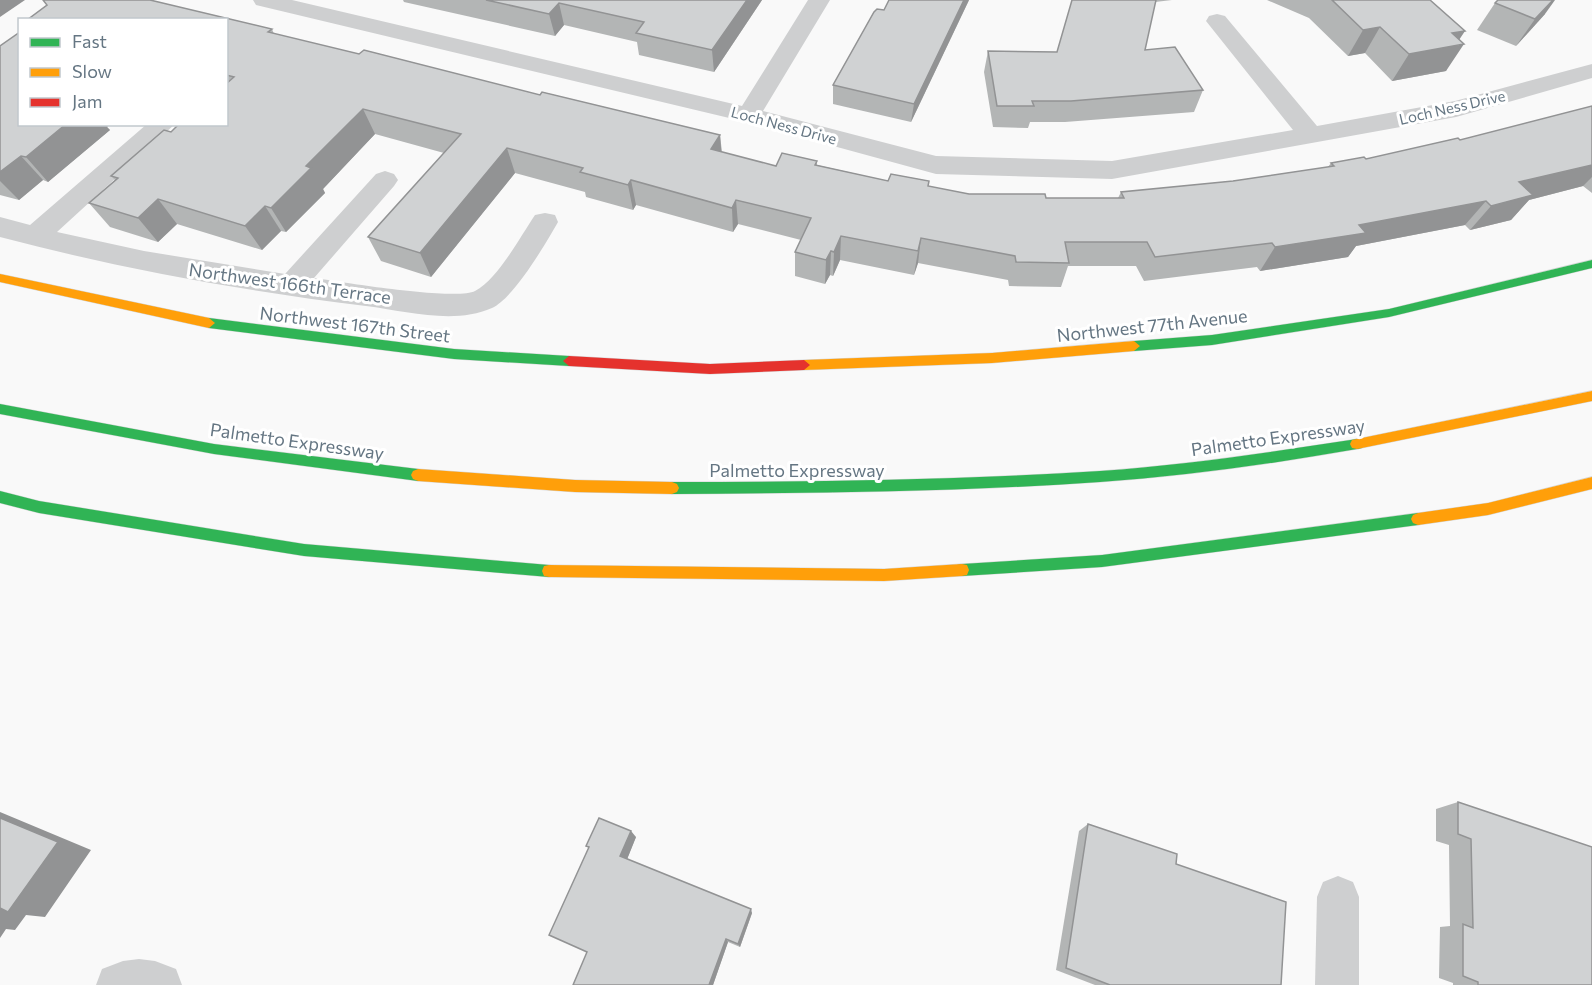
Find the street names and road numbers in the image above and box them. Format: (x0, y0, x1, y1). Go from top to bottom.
street label: Loch Ness Drive (1397, 86, 1507, 128)
street label: Loch Ness Drive (729, 102, 839, 148)
street label: Northwest 166th Terrace (188, 258, 392, 308)
street label: Northwest 167th Street (259, 301, 451, 347)
street label: Northwest 77th Avenue (1056, 304, 1248, 346)
street label: Palmetto Expressway (1190, 414, 1366, 460)
street label: Palmetto Expressway (209, 418, 385, 464)
street label: Palmetto Expressway (709, 459, 885, 481)

